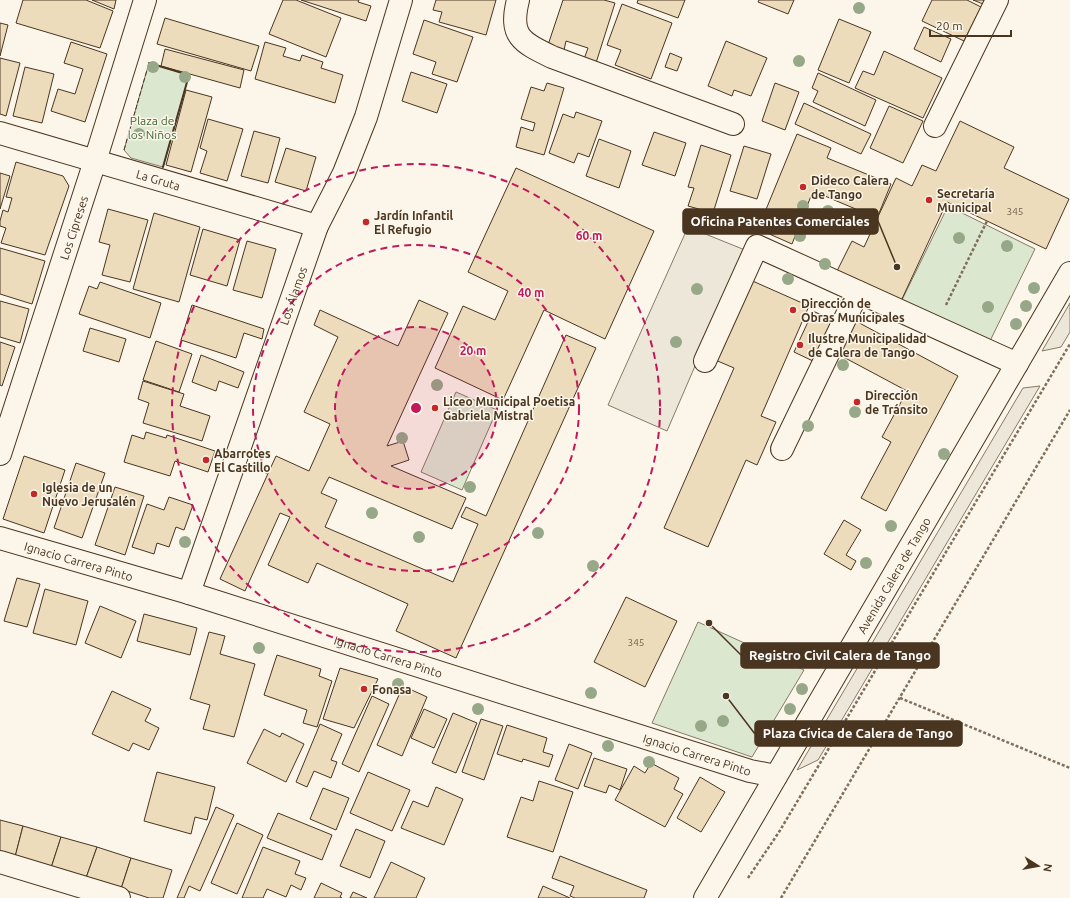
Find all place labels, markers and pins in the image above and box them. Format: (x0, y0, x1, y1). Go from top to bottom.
place label: Dideco Calera de Tango (811, 174, 889, 201)
marker: Dideco Calera de Tango (798, 182, 808, 192)
place label: Secretaría Municipal (937, 187, 995, 214)
marker: Secretaría Municipal (924, 195, 934, 205)
place label: Jardín Infantil El Refugio (374, 209, 454, 236)
callout: Oficina Patentes Comerciales (683, 209, 878, 234)
marker: Jardín Infantil El Refugio (361, 217, 371, 227)
place label: Dirección de Obras Municipales (801, 297, 905, 324)
marker: Dirección de Obras Municipales (788, 305, 798, 315)
place label: Ilustre Municipalidad de Calera de Tango (808, 332, 927, 359)
marker: Ilustre Municipalidad de Calera de Tango (795, 340, 805, 350)
place label: Dirección de Tránsito (865, 389, 928, 416)
place label: Liceo Municipal Poetisa Gabriela Mistral (443, 395, 575, 422)
marker: Dirección de Tránsito (852, 397, 862, 407)
centre of rings (409, 401, 423, 415)
marker: Liceo Municipal Poetisa Gabriela Mistral (430, 403, 440, 413)
place label: Abarrotes El Castillo (214, 447, 271, 474)
marker: Abarrotes El Castillo (201, 455, 211, 465)
place label: Iglesia de un Nuevo Jerusalén (42, 481, 136, 508)
marker: Iglesia de un Nuevo Jerusalén (29, 489, 39, 499)
callout: Registro Civil Calera de Tango (741, 643, 939, 668)
place label: Fonasa (372, 683, 412, 696)
marker: Fonasa (359, 684, 369, 694)
callout: Plaza Cívica de Calera de Tango (755, 721, 962, 746)

